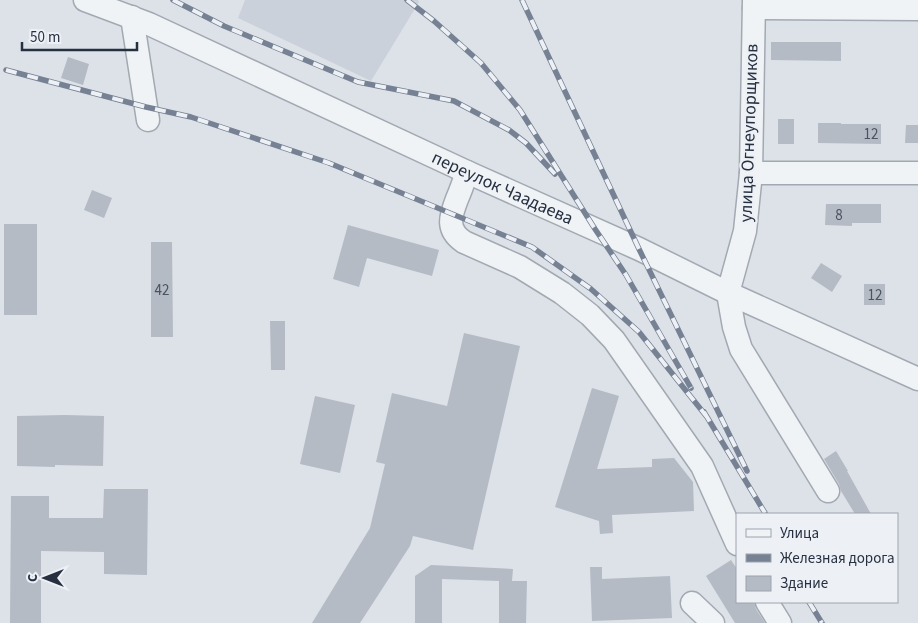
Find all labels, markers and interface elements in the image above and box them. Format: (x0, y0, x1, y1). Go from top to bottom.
scale bar (22, 20, 138, 52)
text: 50 m (30, 27, 60, 48)
street label: улица Огнеупорщиков (733, 43, 765, 223)
house number: 12 (864, 124, 878, 145)
street label: переулок Чаадаева (428, 145, 577, 231)
house number: 8 (835, 205, 843, 226)
house number: 42 (155, 280, 169, 301)
house number: 12 (868, 285, 882, 306)
legend (736, 513, 898, 603)
text: Улица (780, 523, 819, 544)
text: Железная дорога (780, 548, 895, 569)
north arrow (20, 553, 70, 603)
text: Здание (780, 573, 828, 594)
text: С (23, 574, 43, 582)

